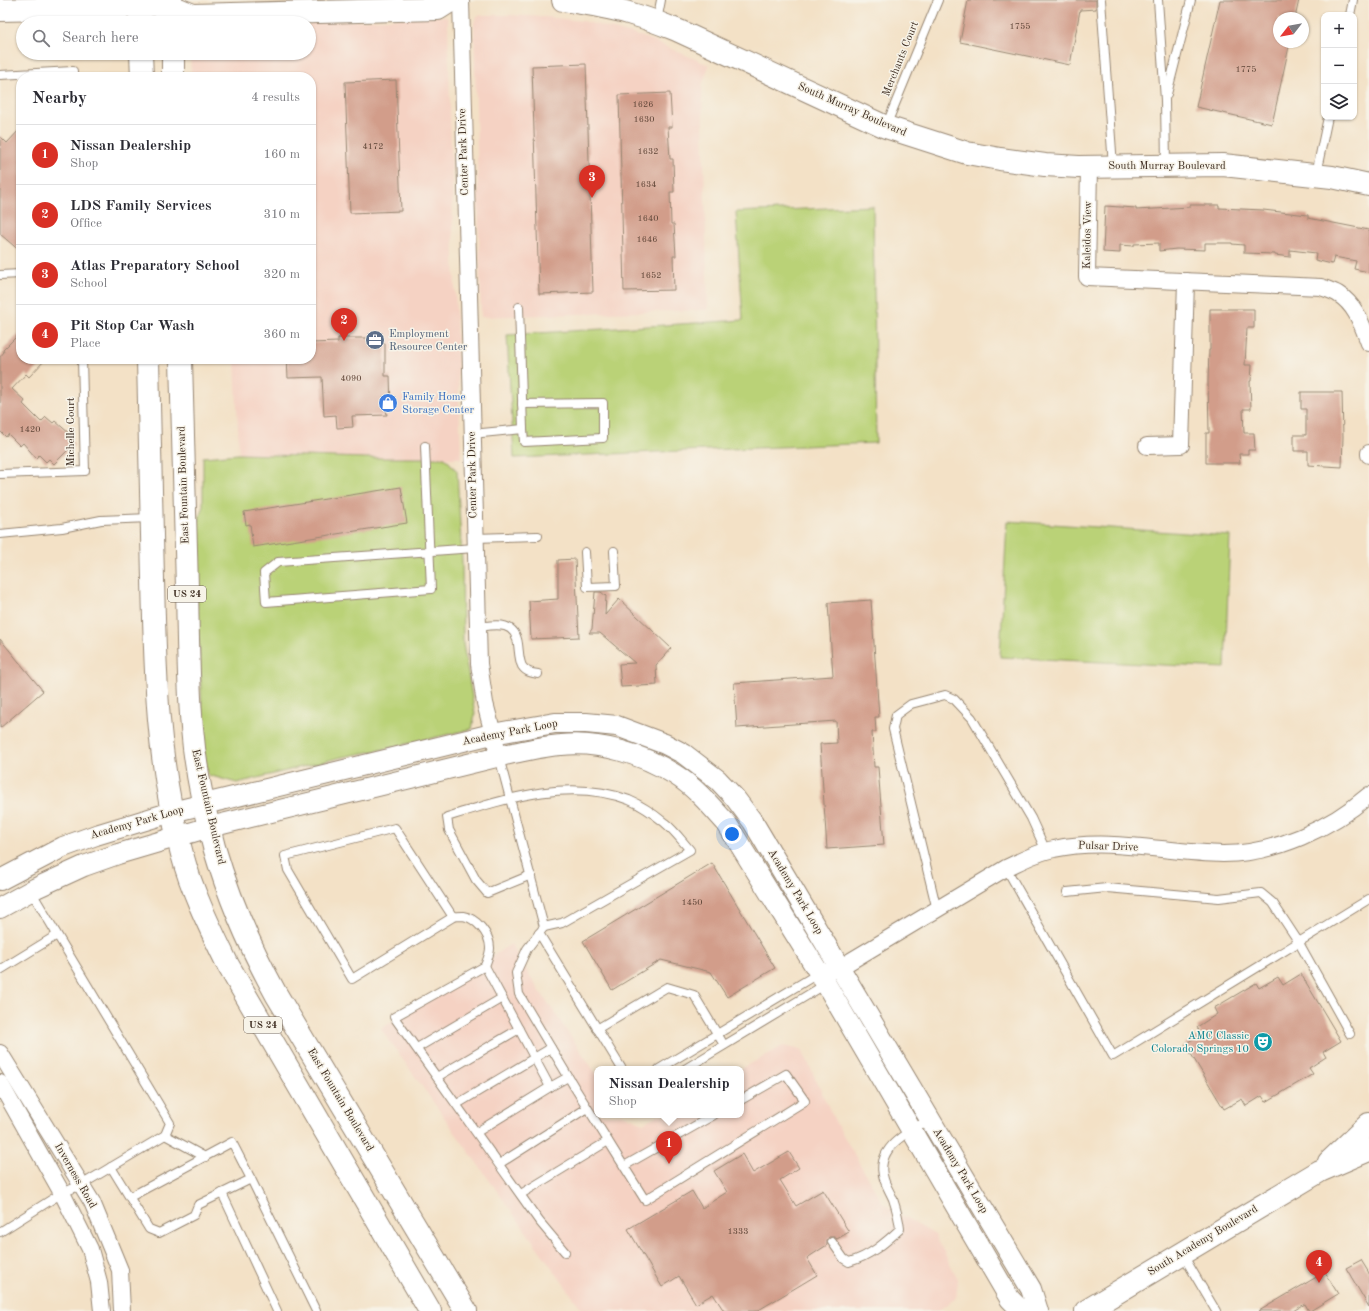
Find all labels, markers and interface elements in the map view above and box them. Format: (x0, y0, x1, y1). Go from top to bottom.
north arrow (1273, 12, 1309, 48)
map controls (1321, 12, 1357, 120)
button: + (1321, 12, 1357, 48)
search box (16, 16, 316, 60)
street label: Merchants Court (881, 20, 921, 98)
house number: 1755 (1010, 22, 1030, 31)
icon: search (30, 27, 52, 49)
text: Search here (62, 31, 139, 46)
button: − (1321, 48, 1357, 84)
house number: 1775 (1236, 65, 1256, 74)
street label: South Murray Boulevard (796, 81, 908, 139)
button: layers (1321, 84, 1357, 120)
text: Nearby (32, 90, 87, 107)
text: 4 results (251, 91, 300, 104)
house number: 1626 (633, 100, 653, 109)
street label: Center Park Drive (457, 108, 471, 196)
house number: 1630 (634, 115, 654, 124)
text: Nissan Dealership (70, 139, 191, 154)
house number: 4172 (363, 142, 383, 151)
house number: 1632 (638, 147, 658, 156)
text: 1 (41, 148, 49, 161)
text: 160 m (263, 148, 300, 161)
text: Shop (70, 157, 98, 170)
street label: South Murray Boulevard (1108, 161, 1226, 172)
pin: 3 (579, 165, 605, 198)
house number: 1634 (636, 180, 656, 189)
text: LDS Family Services (70, 199, 211, 214)
street label: Kaleidos View (1082, 200, 1094, 269)
text: 2 (41, 208, 49, 221)
text: 310 m (263, 208, 300, 221)
house number: 1640 (638, 214, 658, 223)
text: Office (70, 217, 102, 230)
house number: 1646 (637, 235, 657, 244)
text: Atlas Preparatory School (70, 259, 240, 274)
text: 3 (41, 268, 49, 281)
text: 320 m (263, 268, 300, 281)
house number: 1652 (641, 271, 661, 280)
text: School (70, 277, 107, 290)
pin: 2 (331, 308, 357, 341)
text: Pit Stop Car Wash (70, 319, 195, 334)
text: 4 (41, 328, 49, 341)
text: 360 m (263, 328, 300, 341)
office icon: Employment Resource Center (364, 329, 386, 351)
place label: Employment Resource Center (389, 329, 468, 353)
text: Place (70, 337, 100, 350)
house number: 4090 (341, 374, 361, 383)
shop icon: Family Home Storage Center (377, 392, 399, 414)
place label: Family Home Storage Center (402, 392, 474, 416)
street label: Michelle Court (66, 397, 77, 467)
house number: 1420 (20, 425, 40, 434)
street label: East Fountain Boulevard (176, 426, 192, 544)
street label: Center Park Drive (467, 431, 479, 519)
road number: US 24 (168, 586, 206, 602)
street label: Academy Park Loop (461, 718, 559, 748)
street label: East Fountain Boulevard (189, 748, 227, 866)
street label: Academy Park Loop (89, 804, 185, 842)
your location (722, 824, 742, 844)
street label: Pulsar Drive (1078, 840, 1138, 854)
street label: Academy Park Loop (765, 848, 825, 937)
house number: 1450 (682, 898, 702, 907)
road number: US 24 (244, 1017, 282, 1033)
place label: AMC Classic Colorado Springs 10 (1151, 1031, 1249, 1055)
theatre icon: AMC Classic Colorado Springs 10 (1252, 1031, 1274, 1053)
street label: East Fountain Boulevard (305, 1047, 375, 1154)
popup (594, 1066, 744, 1118)
text: Nissan Dealership (608, 1077, 730, 1092)
text: Shop (608, 1095, 637, 1108)
street label: Academy Park Loop (930, 1127, 990, 1216)
pin: 1 (656, 1131, 682, 1164)
street label: Inverness Road (52, 1142, 98, 1211)
street label: South Academy Boulevard (1146, 1204, 1260, 1278)
house number: 1333 (728, 1227, 748, 1236)
pin: 4 (1306, 1250, 1332, 1283)

